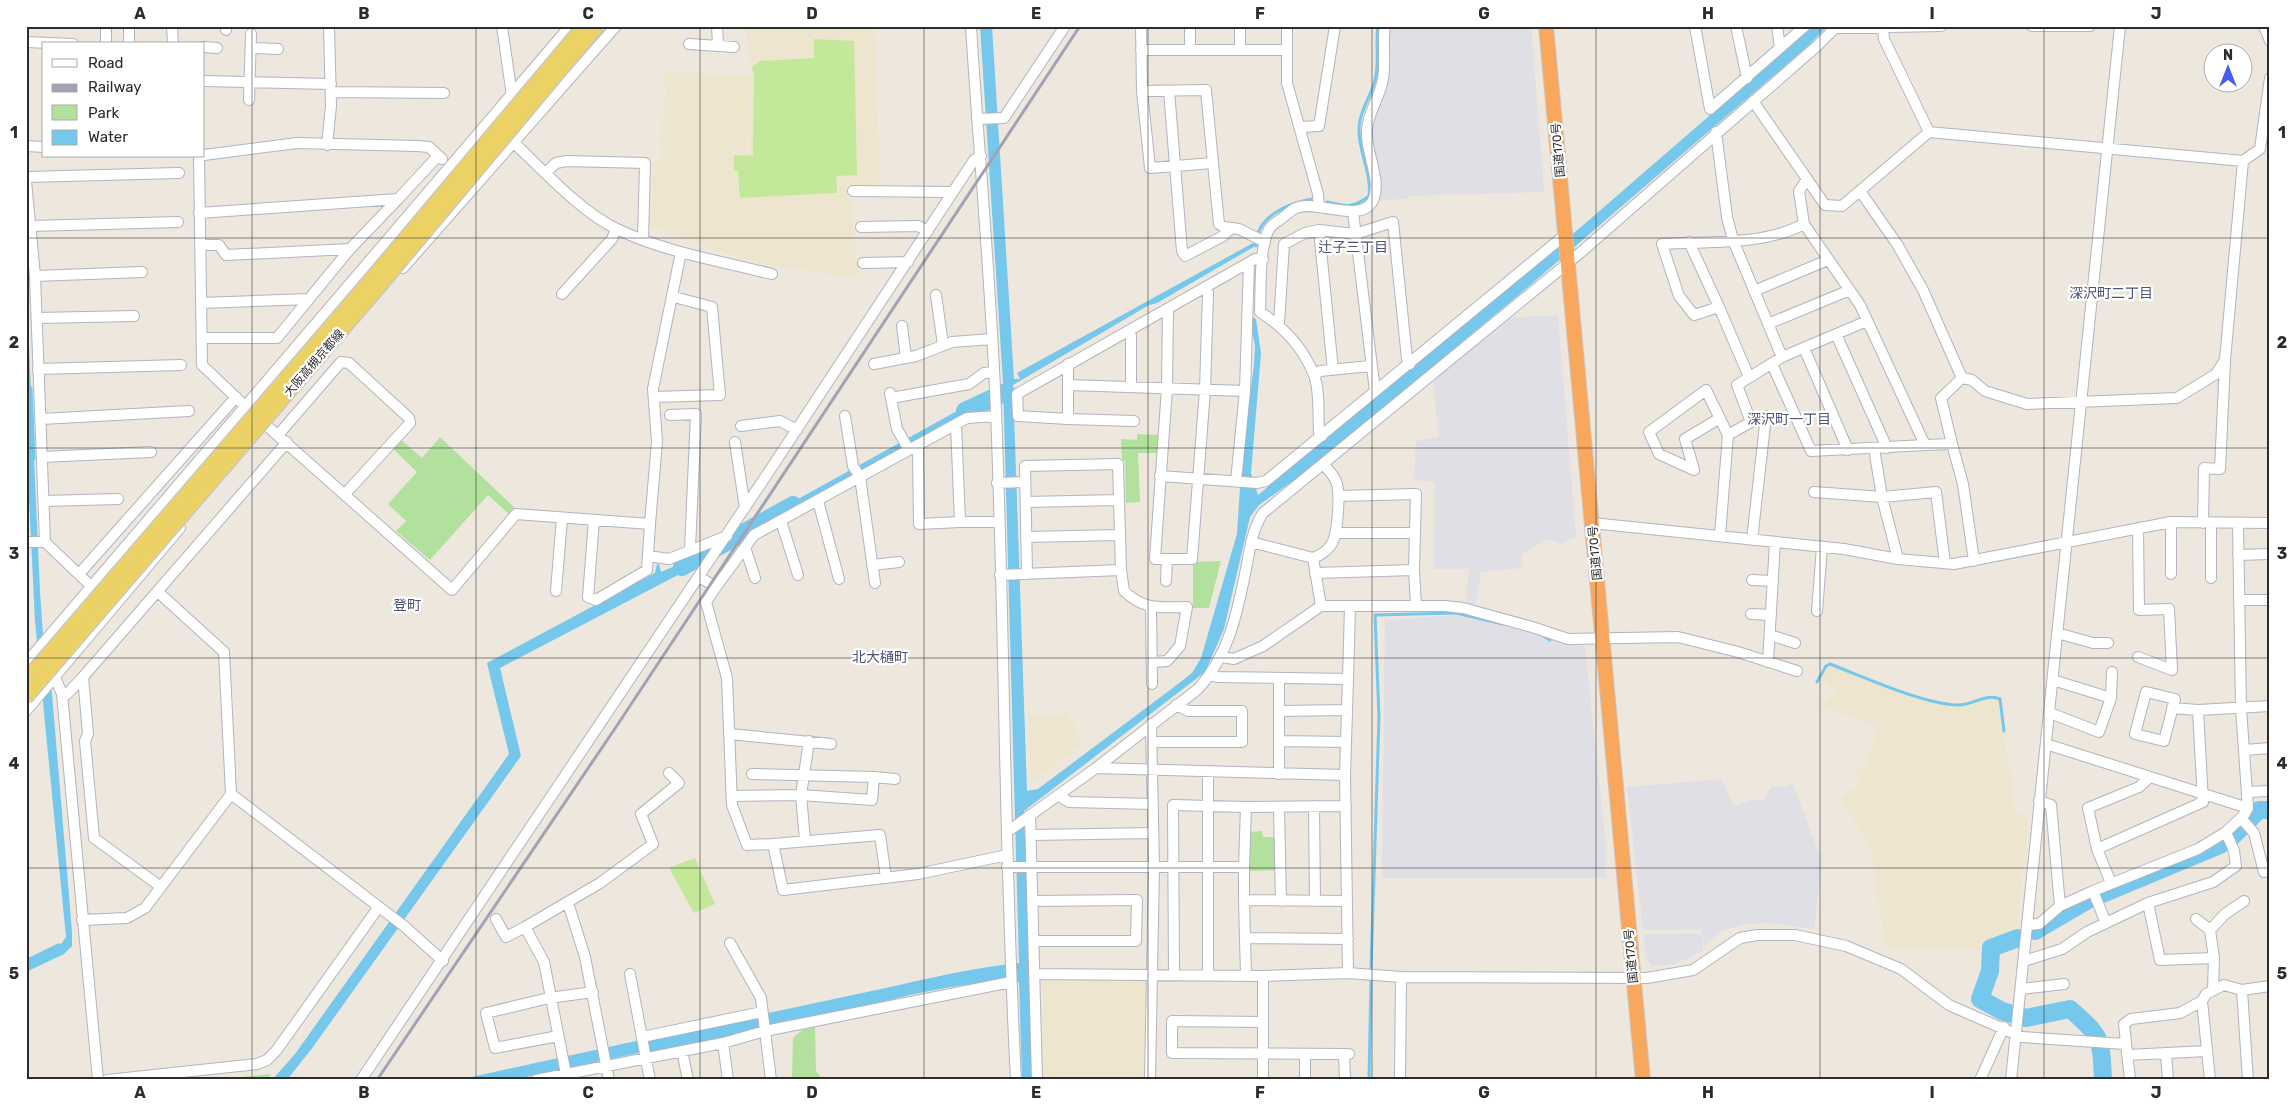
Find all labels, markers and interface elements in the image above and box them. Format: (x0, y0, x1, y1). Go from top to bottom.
text: A (134, 4, 146, 23)
text: B (358, 4, 370, 23)
text: C (582, 4, 594, 23)
text: D (806, 4, 818, 23)
text: E (1031, 4, 1041, 23)
text: F (1255, 4, 1265, 23)
text: G (1478, 4, 1490, 23)
text: H (1702, 4, 1714, 23)
text: I (1929, 4, 1935, 23)
text: J (2151, 4, 2161, 23)
legend (42, 42, 205, 158)
north arrow (2204, 42, 2254, 92)
text: N (2223, 47, 2233, 64)
text: Road (88, 54, 124, 72)
text: Railway (88, 78, 142, 96)
text: Park (88, 104, 119, 122)
street label: 国道170号 (1549, 122, 1567, 178)
text: 1 (10, 123, 18, 142)
text: 1 (2278, 123, 2286, 142)
text: Water (88, 128, 128, 146)
district label: 辻子三丁目 (1318, 239, 1388, 256)
district label: 深沢町二丁目 (2069, 285, 2153, 302)
street label: 大阪高槻京都線 (281, 327, 347, 399)
text: 2 (9, 333, 19, 352)
text: 2 (2277, 333, 2287, 352)
district label: 深沢町一丁目 (1747, 411, 1831, 428)
street label: 国道170号 (1586, 525, 1604, 581)
text: 3 (9, 544, 19, 563)
text: 3 (2277, 544, 2287, 563)
district label: 登町 (393, 597, 421, 614)
district label: 北大樋町 (852, 649, 908, 666)
text: 4 (9, 754, 20, 773)
text: 4 (2277, 754, 2288, 773)
street label: 国道170号 (1622, 928, 1640, 984)
text: 5 (9, 964, 19, 983)
text: 5 (2277, 964, 2287, 983)
text: A (134, 1083, 146, 1102)
text: B (358, 1083, 370, 1102)
text: C (582, 1083, 594, 1102)
text: D (806, 1083, 818, 1102)
text: E (1031, 1083, 1041, 1102)
text: F (1255, 1083, 1265, 1102)
text: G (1478, 1083, 1490, 1102)
text: H (1702, 1083, 1714, 1102)
text: I (1929, 1083, 1935, 1102)
text: J (2151, 1083, 2161, 1102)

